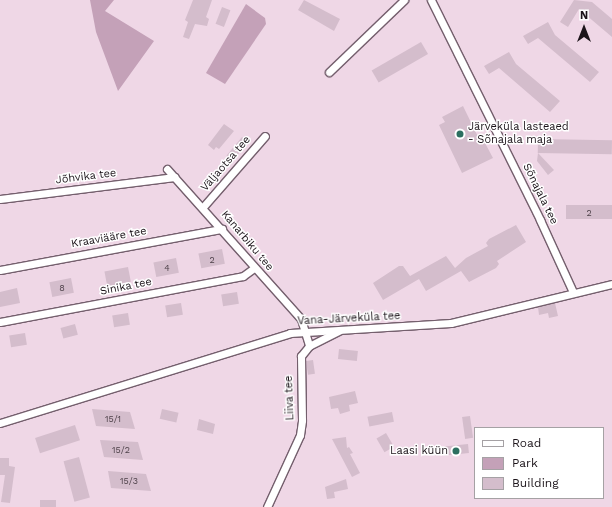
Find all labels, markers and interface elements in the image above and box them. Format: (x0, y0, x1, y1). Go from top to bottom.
north arrow (564, 8, 604, 48)
text: N (580, 9, 588, 22)
place label: Järveküla lasteaed - Sõnajala maja (468, 121, 569, 147)
marker: Järveküla lasteaed - Sõnajala maja (455, 129, 465, 139)
street label: Väljaotsa tee (198, 133, 254, 195)
street label: Sõnajala tee (519, 161, 561, 227)
street label: Jõhvika tee (55, 167, 117, 187)
street label: Kanarbiku tee (218, 208, 276, 274)
house number: 2 (586, 208, 592, 218)
street label: Kraaviääre tee (70, 225, 148, 251)
house number: 2 (209, 255, 215, 265)
house number: 4 (164, 263, 170, 273)
street label: Sinika tee (99, 275, 153, 299)
house number: 8 (59, 283, 65, 293)
street label: Vana-Järveküla tee (297, 310, 401, 328)
street label: Liiva tee (283, 375, 297, 421)
house number: 15/1 (105, 414, 121, 424)
legend (474, 427, 604, 499)
text: Road (512, 436, 541, 450)
place label: Laasi küün (390, 444, 448, 458)
house number: 15/2 (112, 445, 130, 455)
marker: Laasi küün (451, 446, 461, 456)
text: Park (512, 456, 538, 470)
house number: 15/3 (120, 476, 138, 486)
text: Building (512, 476, 559, 490)

